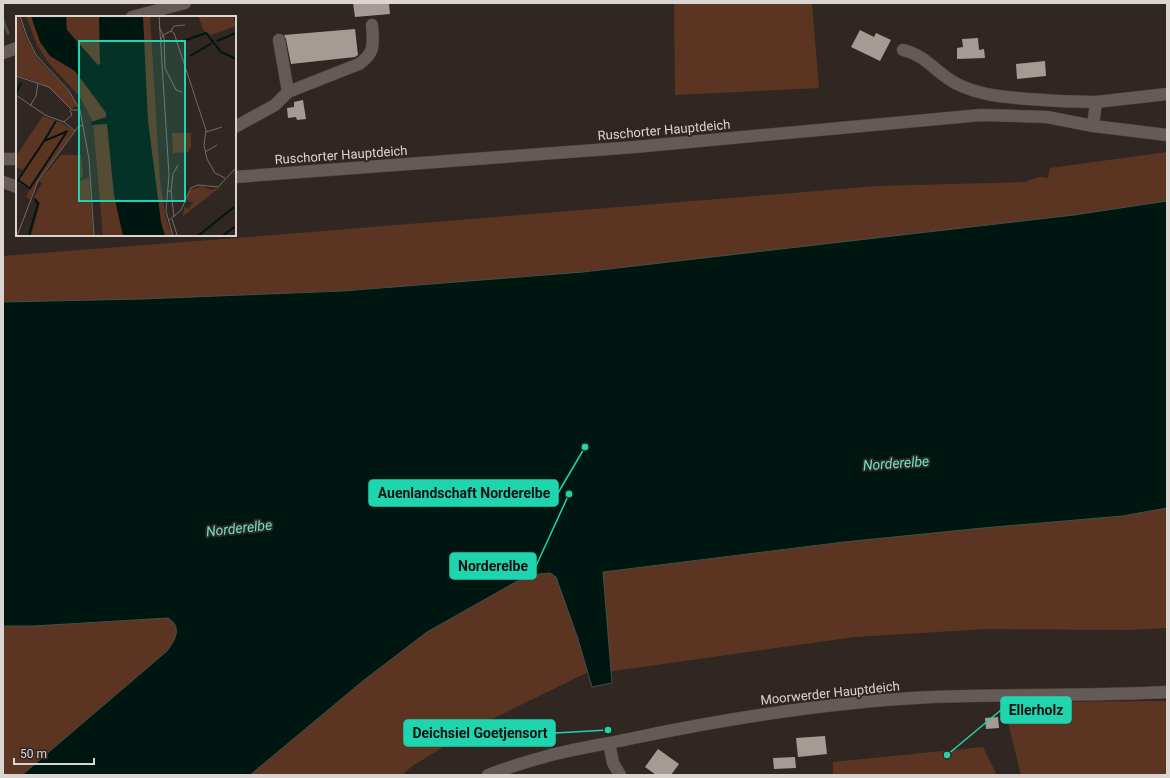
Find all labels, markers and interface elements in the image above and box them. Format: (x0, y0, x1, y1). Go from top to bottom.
inset map (16, 16, 236, 236)
street label: Ruschorter Hauptdeich (597, 117, 731, 143)
street label: Ruschorter Hauptdeich (274, 143, 408, 167)
water label: Norderelbe (862, 453, 930, 473)
callout: Auenlandschaft Norderelbe (369, 480, 558, 506)
text: Auenlandschaft Norderelbe (378, 485, 551, 501)
water label: Norderelbe (205, 517, 273, 539)
callout: Norderelbe (450, 553, 536, 579)
text: Norderelbe (458, 558, 528, 574)
street label: Moorwerder Hauptdeich (760, 678, 900, 708)
callout: Ellerholz (1001, 697, 1071, 723)
text: Ellerholz (1009, 702, 1063, 718)
callout: Deichsiel Goetjensort (404, 720, 555, 746)
text: Deichsiel Goetjensort (412, 725, 548, 741)
scale bar (14, 740, 94, 766)
text: 50 m (20, 747, 47, 761)

